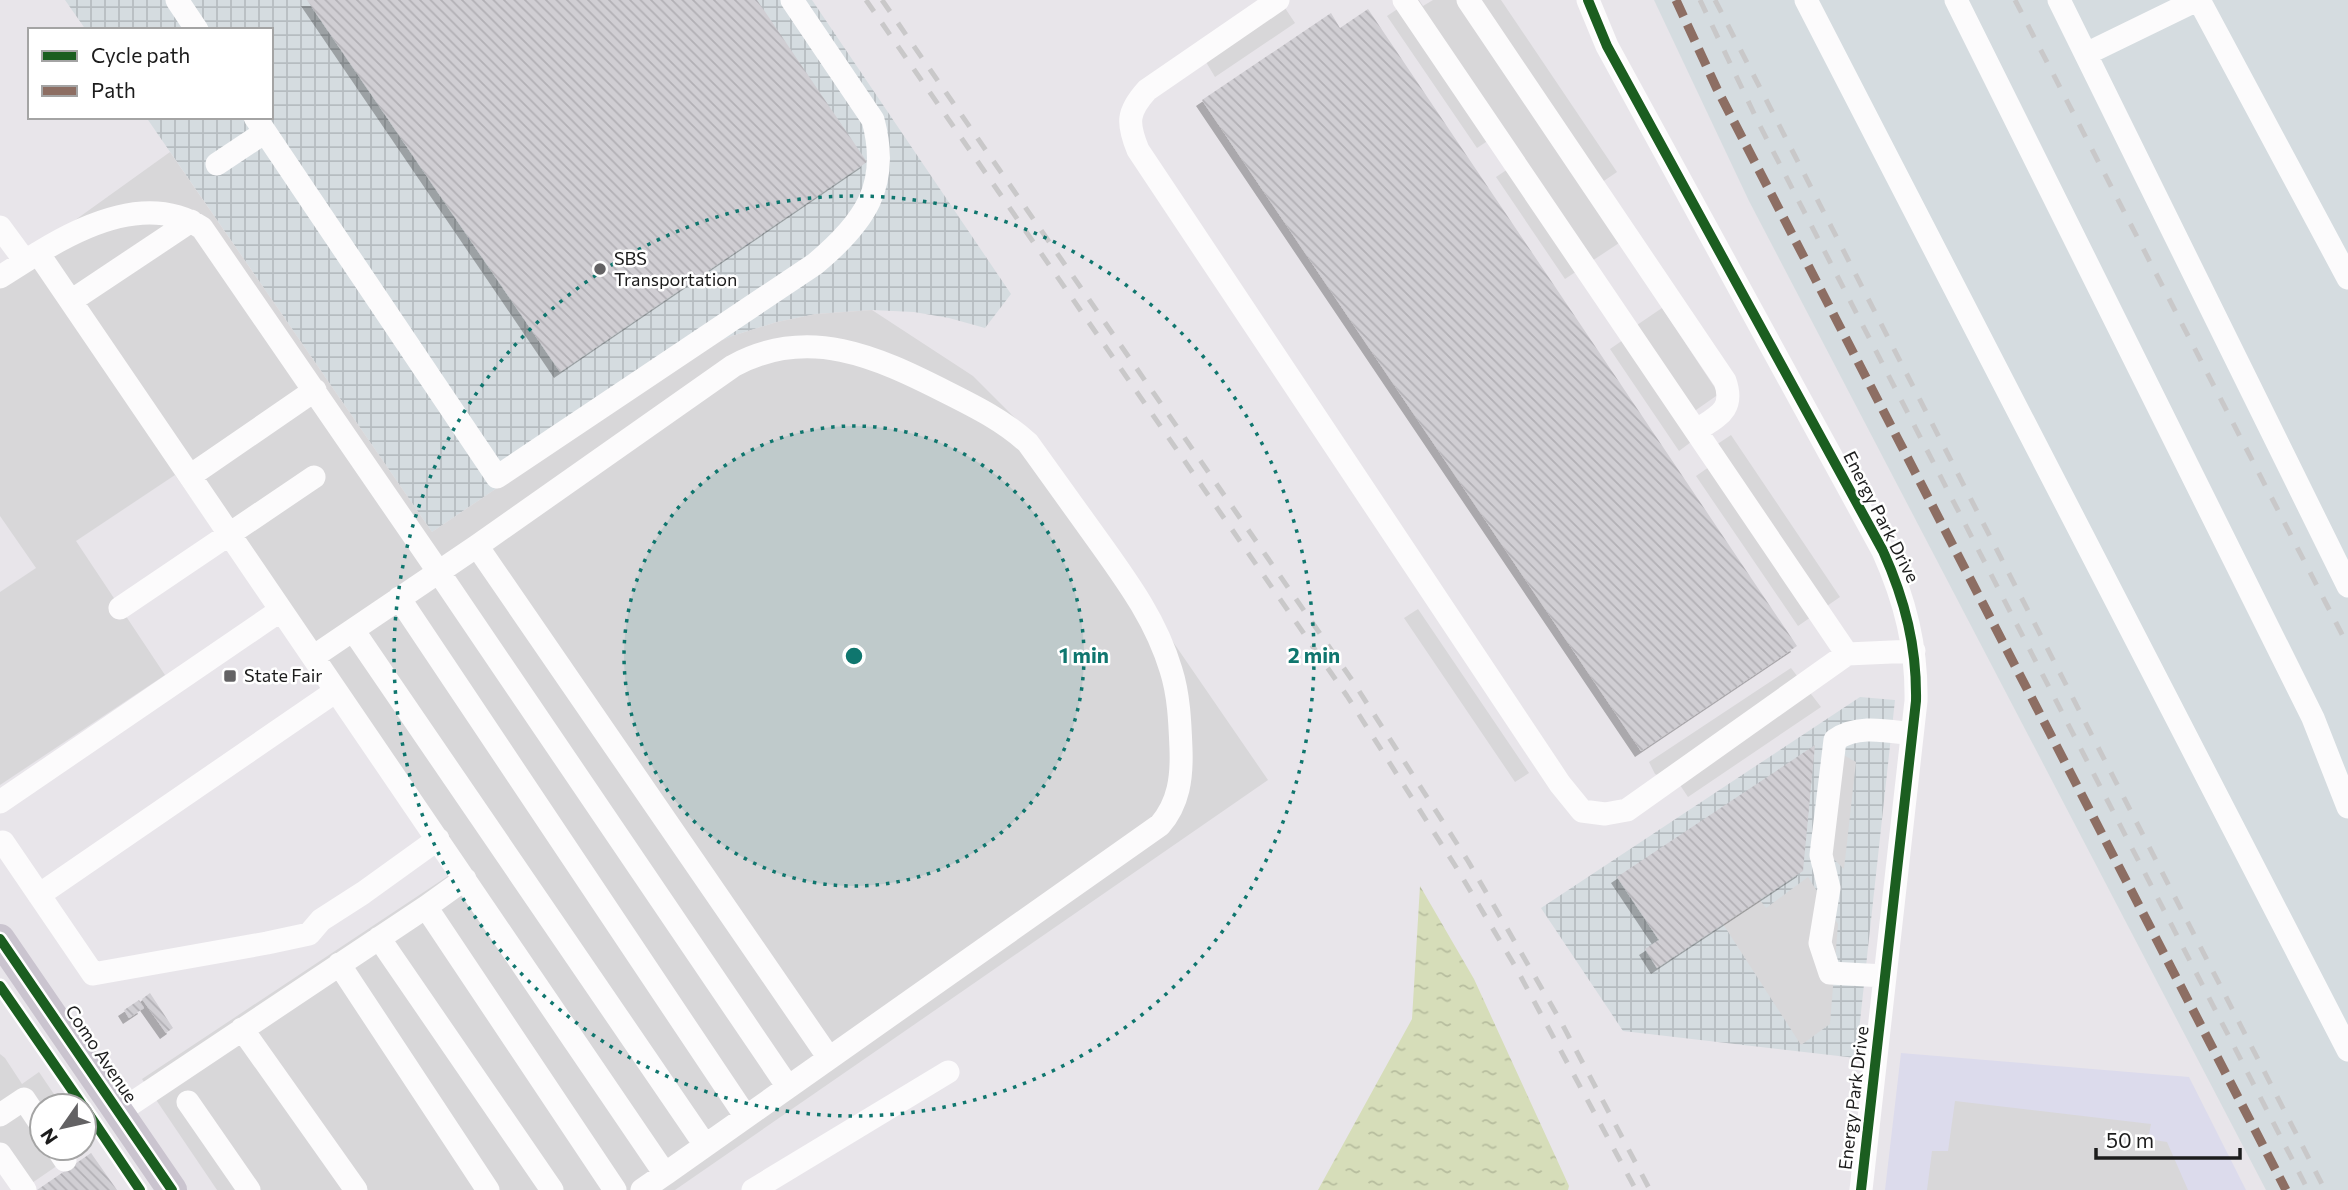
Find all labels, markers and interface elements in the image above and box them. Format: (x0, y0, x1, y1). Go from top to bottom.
legend (28, 28, 273, 119)
text: Cycle path (91, 42, 190, 67)
text: Path (91, 77, 136, 102)
place label: SBS Transportation (614, 247, 737, 290)
marker: SBS Transportation (592, 261, 608, 277)
street label: Energy Park Drive (1839, 447, 1925, 586)
text: 1 min (1059, 642, 1109, 667)
text: 2 min (1288, 642, 1340, 667)
centre of rings (842, 644, 866, 668)
place label: State Fair (244, 664, 323, 686)
marker: State Fair (222, 668, 238, 684)
street label: Como Avenue (61, 1000, 143, 1106)
street label: Energy Park Drive (1833, 1025, 1873, 1171)
north arrow (28, 1092, 98, 1162)
scale bar (2096, 1116, 2240, 1160)
text: N (35, 1124, 62, 1149)
text: 50 m (2106, 1127, 2154, 1152)

